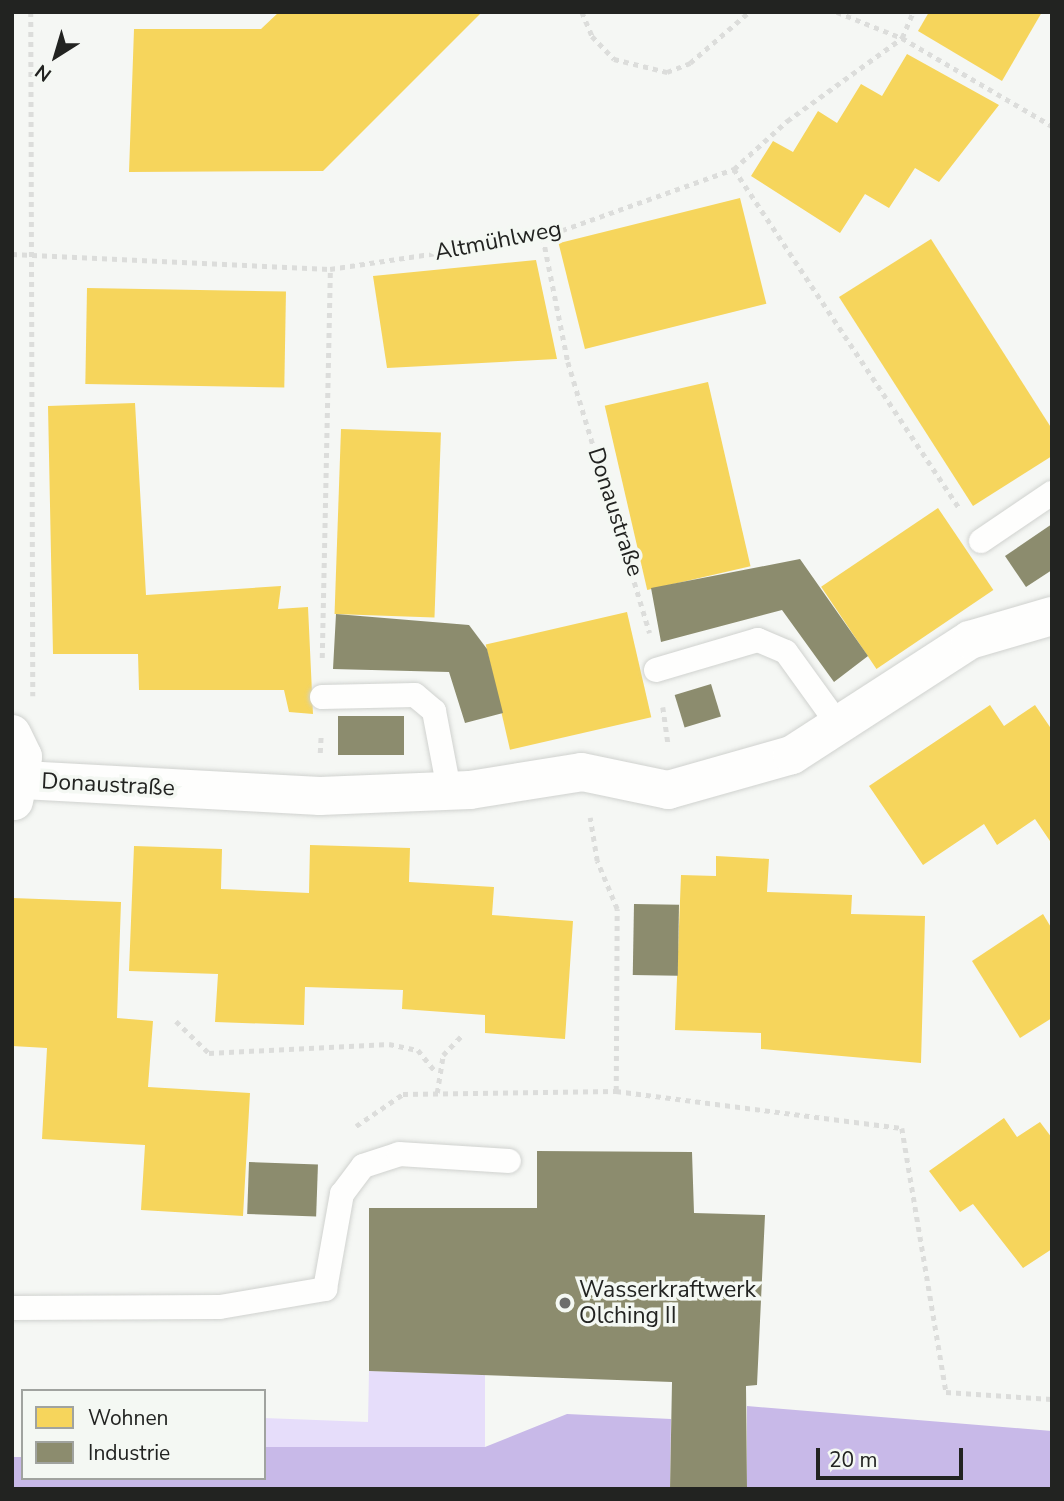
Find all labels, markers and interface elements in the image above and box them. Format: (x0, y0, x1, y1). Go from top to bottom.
north arrow (21, 21, 91, 91)
text: N (30, 58, 57, 87)
street label: Altmühlweg (432, 215, 564, 267)
street label: Donaustraße (581, 444, 649, 580)
street label: Donaustraße (41, 768, 175, 802)
place label: Wasserkraftwerk Olching II (579, 1276, 756, 1330)
marker: Wasserkraftwerk Olching II (557, 1295, 573, 1311)
legend (21, 1389, 266, 1480)
text: Wohnen (88, 1404, 169, 1432)
scale bar (819, 1434, 966, 1478)
text: Industrie (88, 1439, 170, 1467)
text: 20 m (829, 1446, 878, 1474)

